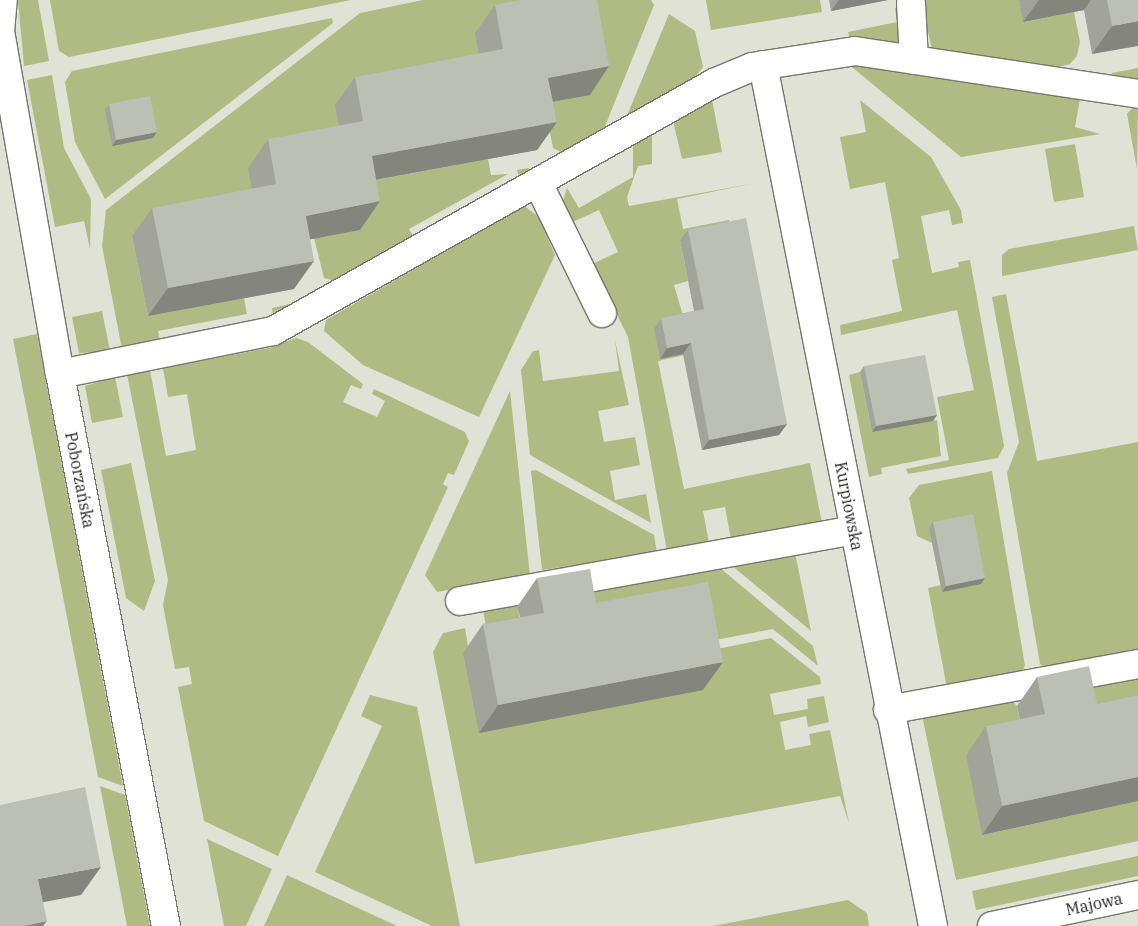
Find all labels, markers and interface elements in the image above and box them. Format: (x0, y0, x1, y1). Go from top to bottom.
street label: Poborzańska (61, 430, 99, 530)
street label: Kurpiowska (831, 460, 867, 552)
street label: Majowa (1064, 889, 1124, 919)

